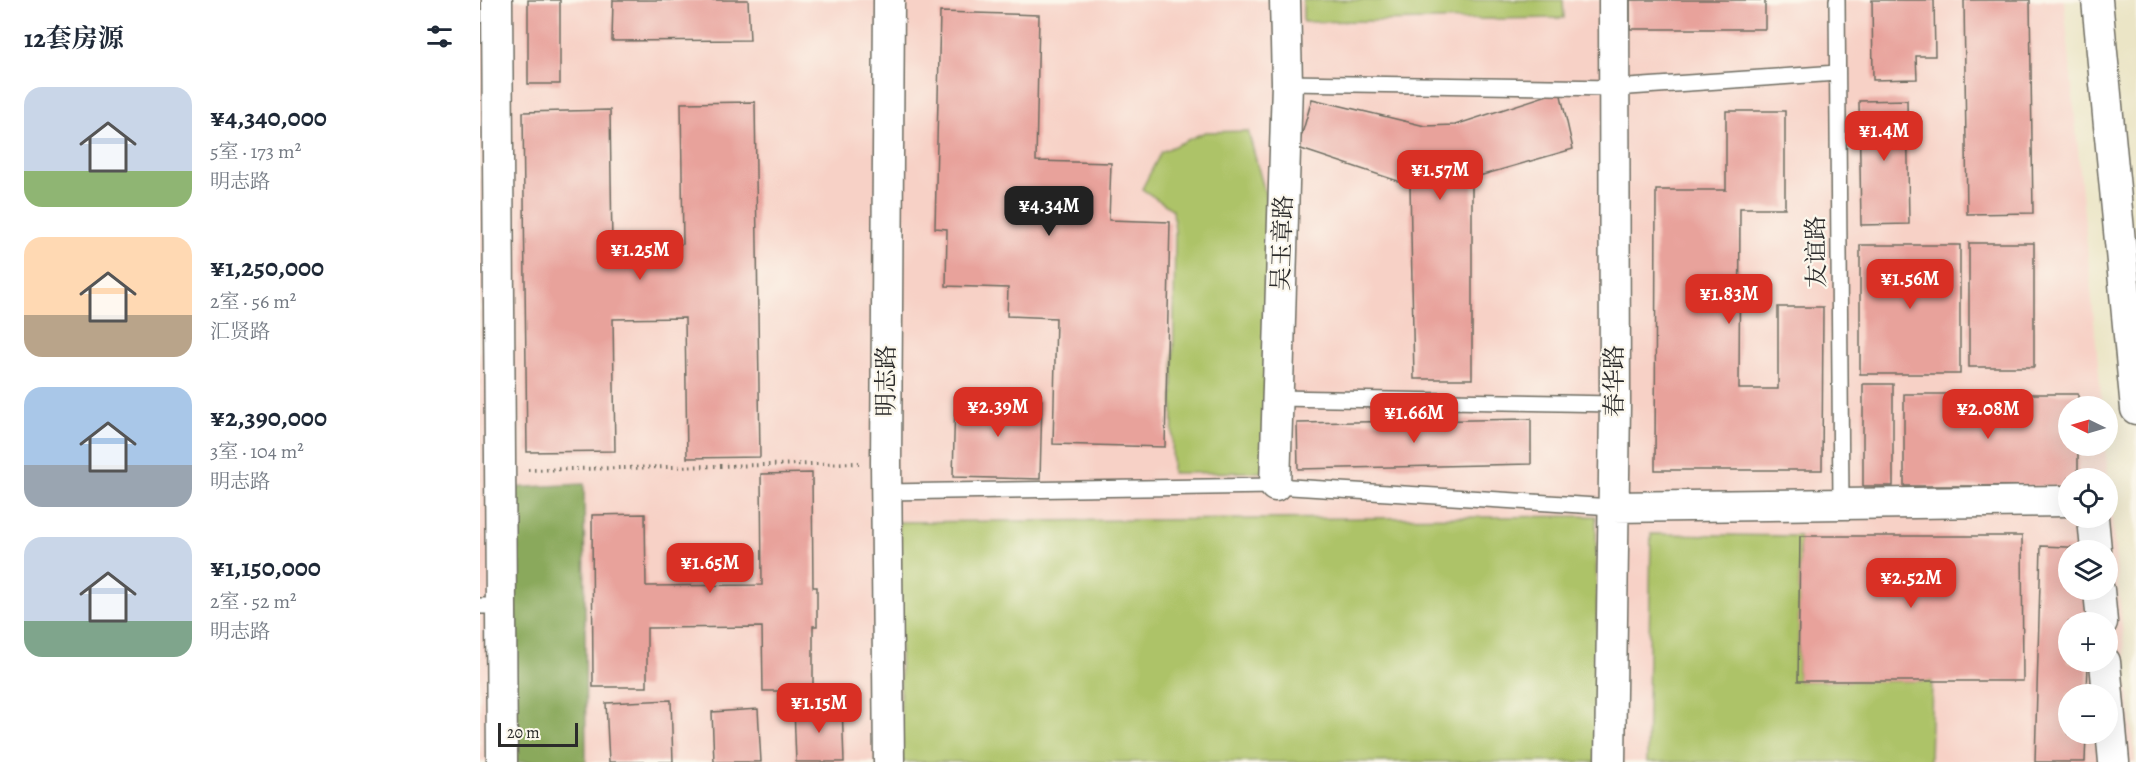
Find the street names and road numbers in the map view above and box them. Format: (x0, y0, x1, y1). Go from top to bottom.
street label: 吴玉章路 (1264, 194, 1300, 292)
street label: 友谊路 (1799, 216, 1833, 288)
street label: 明志路 (870, 345, 902, 417)
street label: 春华路 (1598, 345, 1630, 417)

